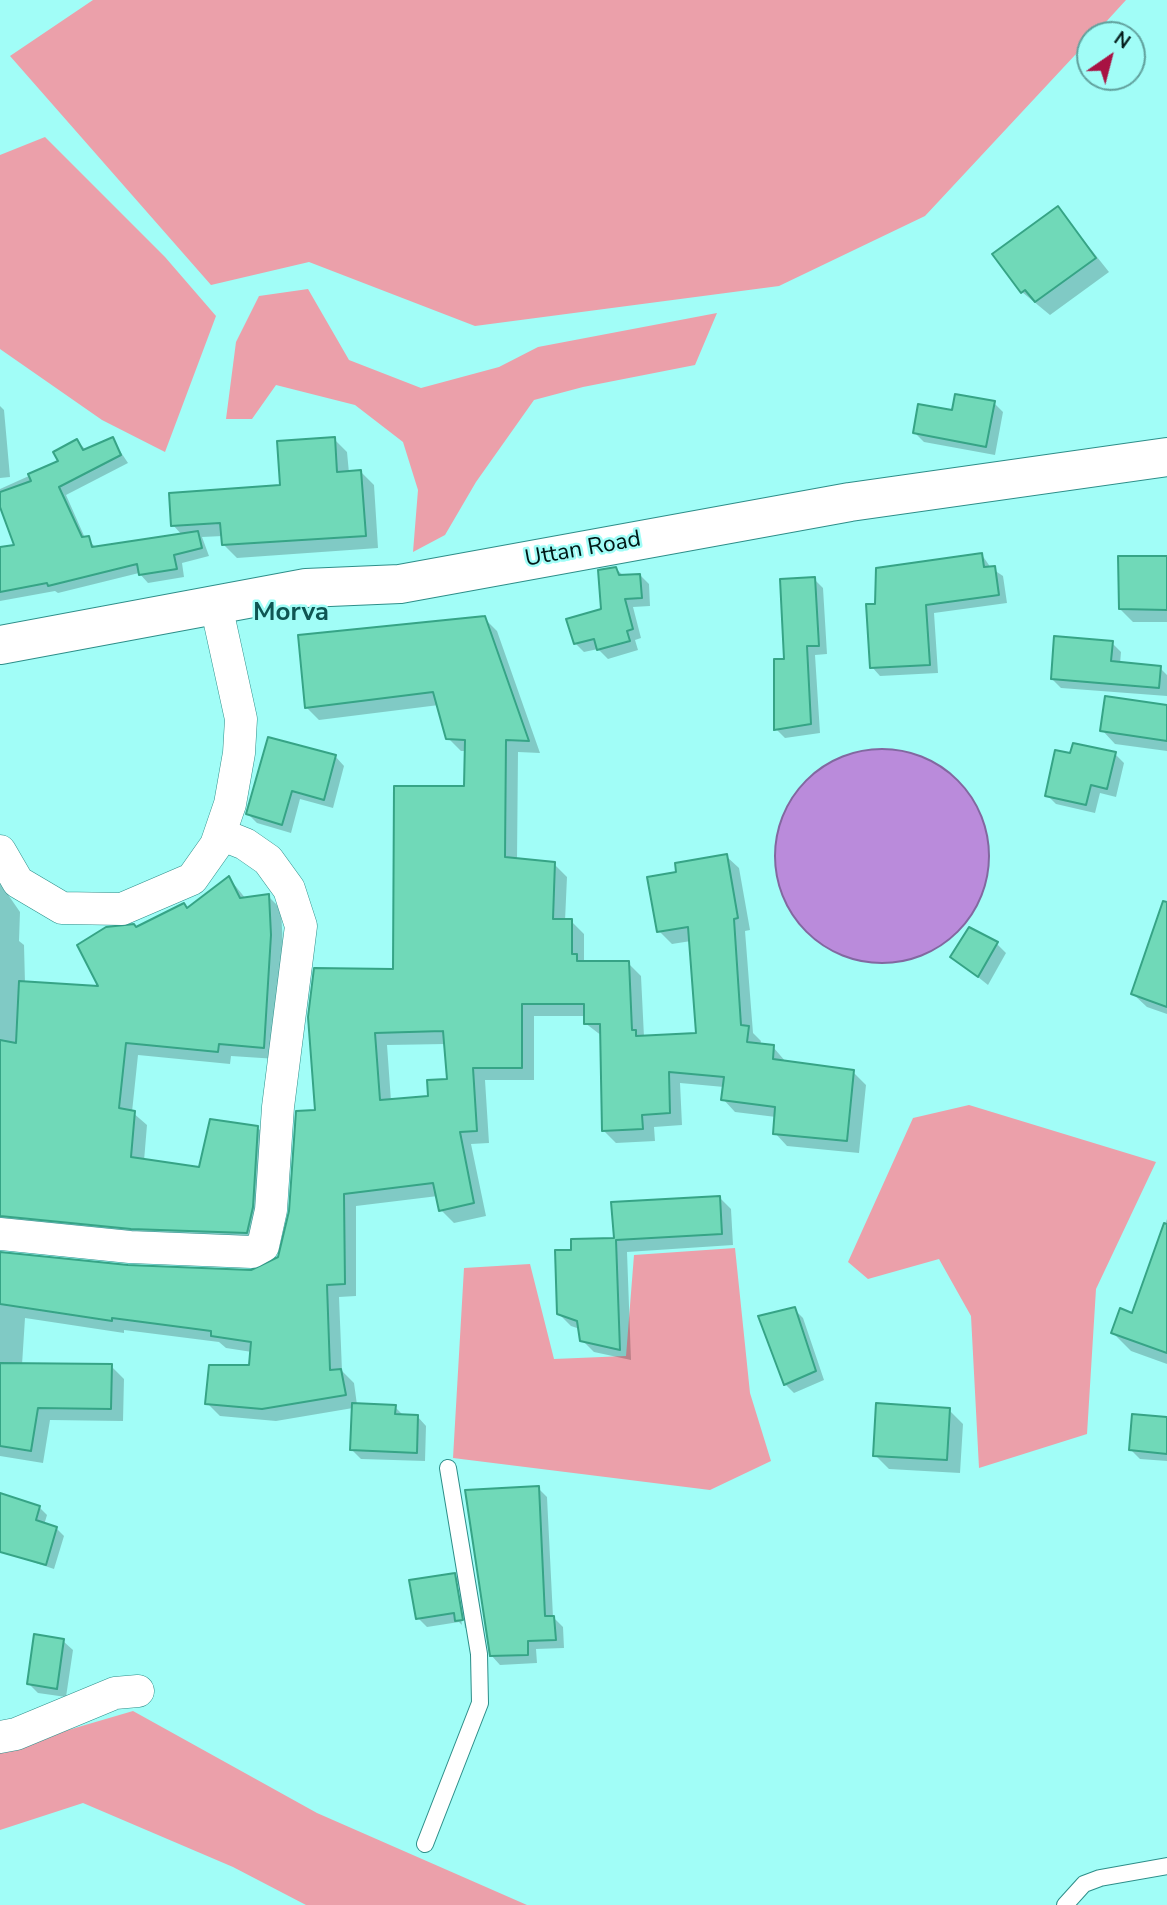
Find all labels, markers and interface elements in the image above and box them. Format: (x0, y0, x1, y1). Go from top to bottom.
north arrow (1076, 21, 1146, 91)
text: N (1109, 26, 1135, 55)
street label: Uttan Road (523, 526, 643, 574)
district label: Morva (253, 598, 329, 630)

